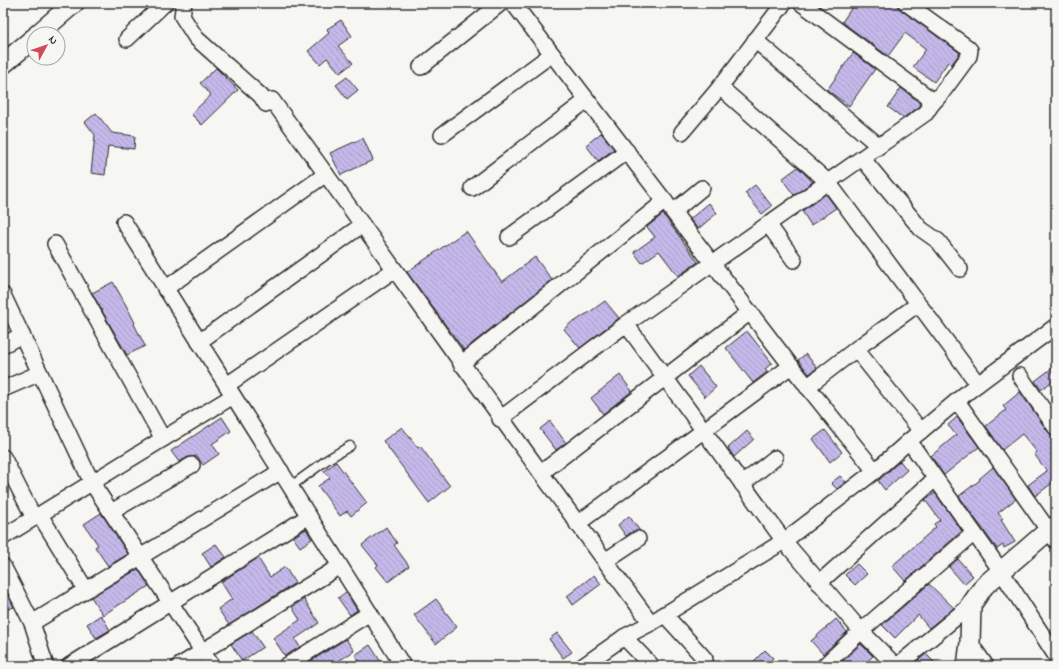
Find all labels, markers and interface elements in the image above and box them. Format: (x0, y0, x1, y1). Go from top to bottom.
north arrow (26, 26, 66, 66)
text: N (44, 32, 61, 48)

